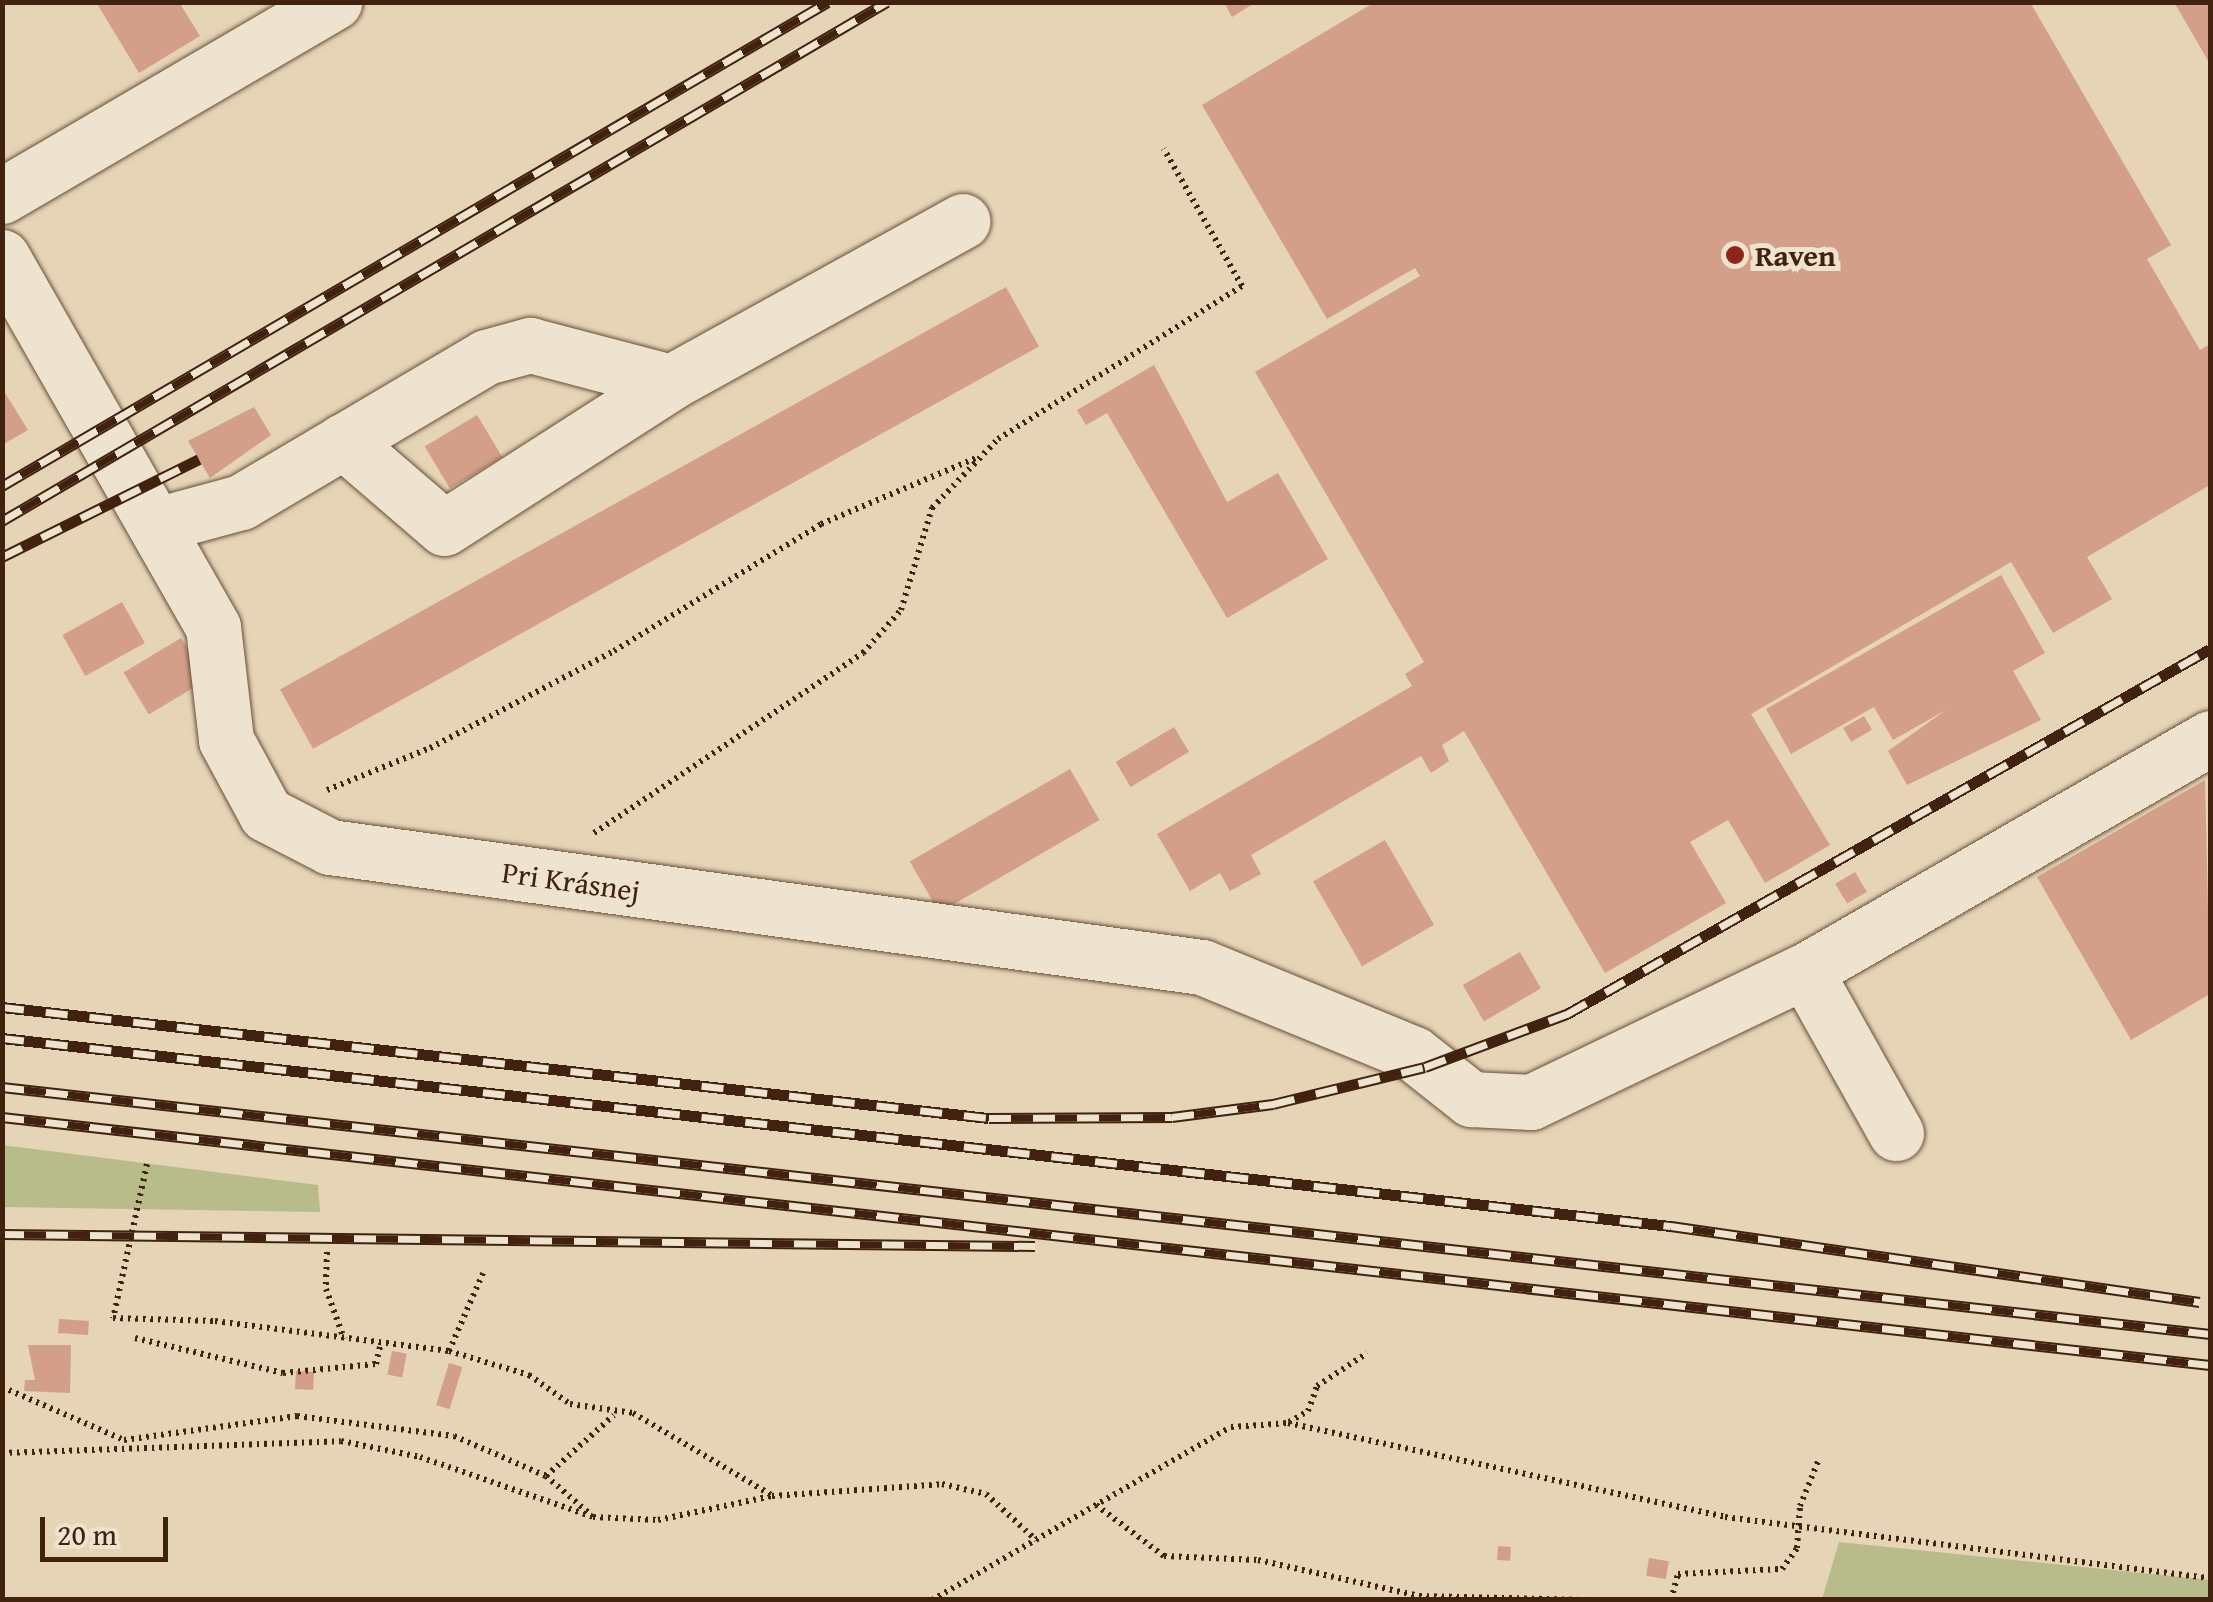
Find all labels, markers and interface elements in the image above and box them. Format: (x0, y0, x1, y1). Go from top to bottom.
place label: Raven (1755, 237, 1836, 273)
marker: Raven (1724, 244, 1746, 266)
street label: Pri Krásnej (500, 854, 642, 908)
scale bar (45, 1497, 172, 1559)
text: 20 m (57, 1512, 117, 1556)

